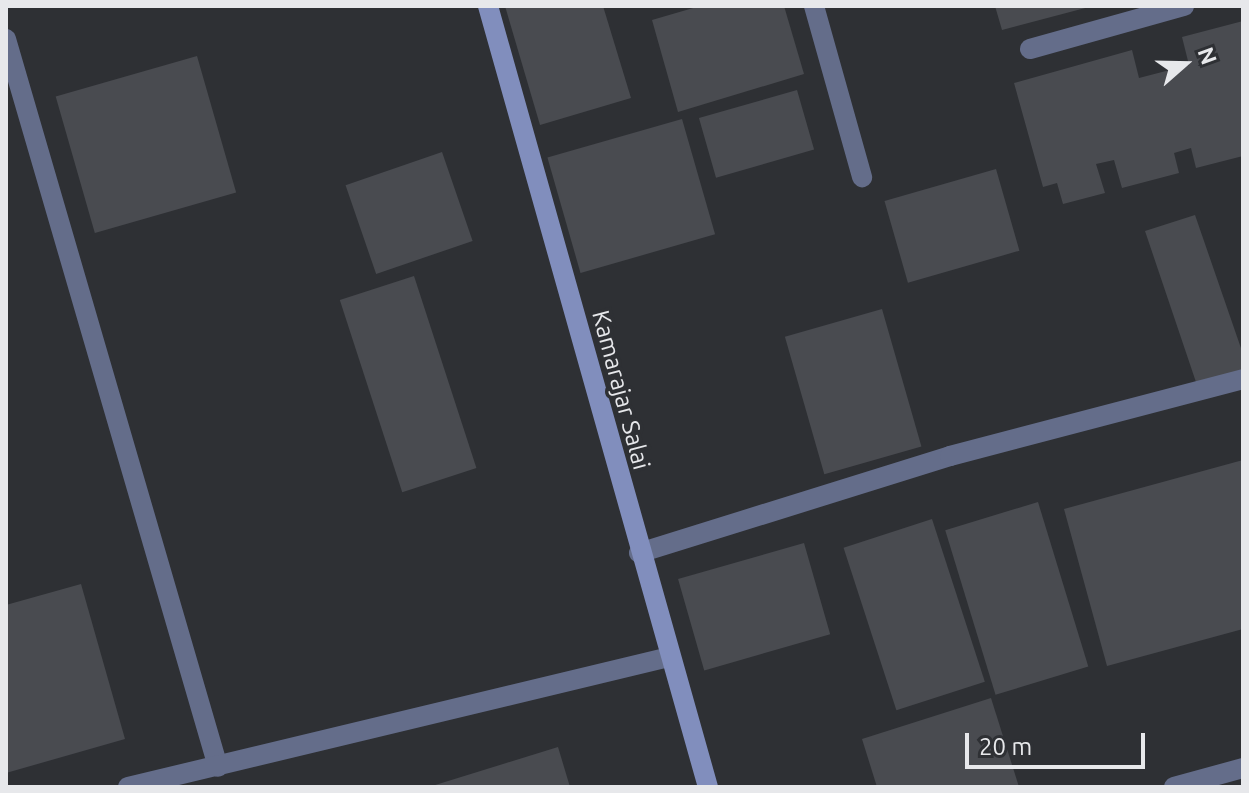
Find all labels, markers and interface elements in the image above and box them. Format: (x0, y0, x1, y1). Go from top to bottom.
north arrow (1145, 24, 1225, 104)
text: N (1193, 44, 1223, 68)
street label: Kamarajar Salai (586, 307, 656, 473)
scale bar (969, 717, 1149, 767)
text: 20 m (979, 733, 1032, 760)

